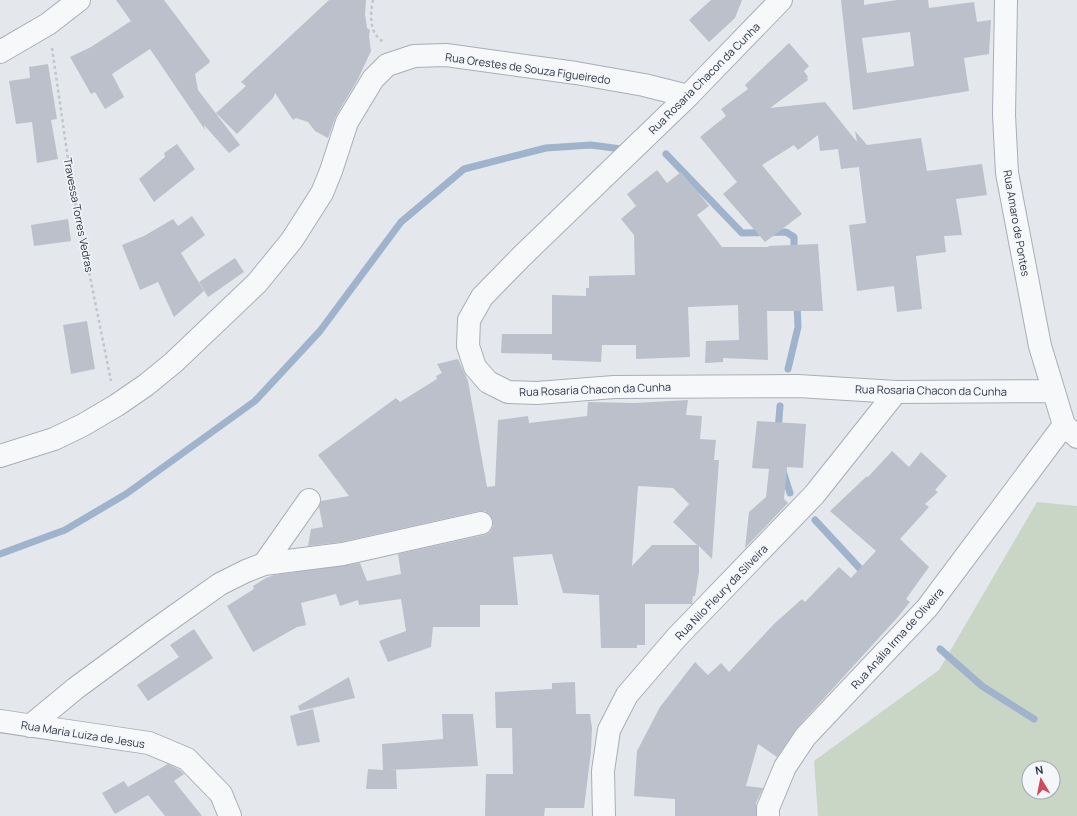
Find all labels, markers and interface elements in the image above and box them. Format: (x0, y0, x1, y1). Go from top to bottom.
street label: Rua Rosaria Chacon da Cunha (645, 19, 763, 137)
street label: Rua Orestes de Souza Figueiredo (444, 49, 612, 87)
street label: Travessa Torres Vedras (61, 156, 97, 274)
street label: Rua Amaro de Pontes (1000, 169, 1034, 278)
street label: Rua Rosaria Chacon da Cunha (519, 379, 671, 399)
street label: Rua Rosaria Chacon da Cunha (855, 381, 1007, 399)
street label: Rua Nilo Fleury da Silveira (671, 541, 771, 643)
street label: Rua Anália Irma de Oliveira (847, 584, 947, 692)
street label: Rua Maria Luiza de Jesus (20, 717, 146, 751)
north arrow (1021, 760, 1061, 800)
text: N (1034, 762, 1044, 778)

